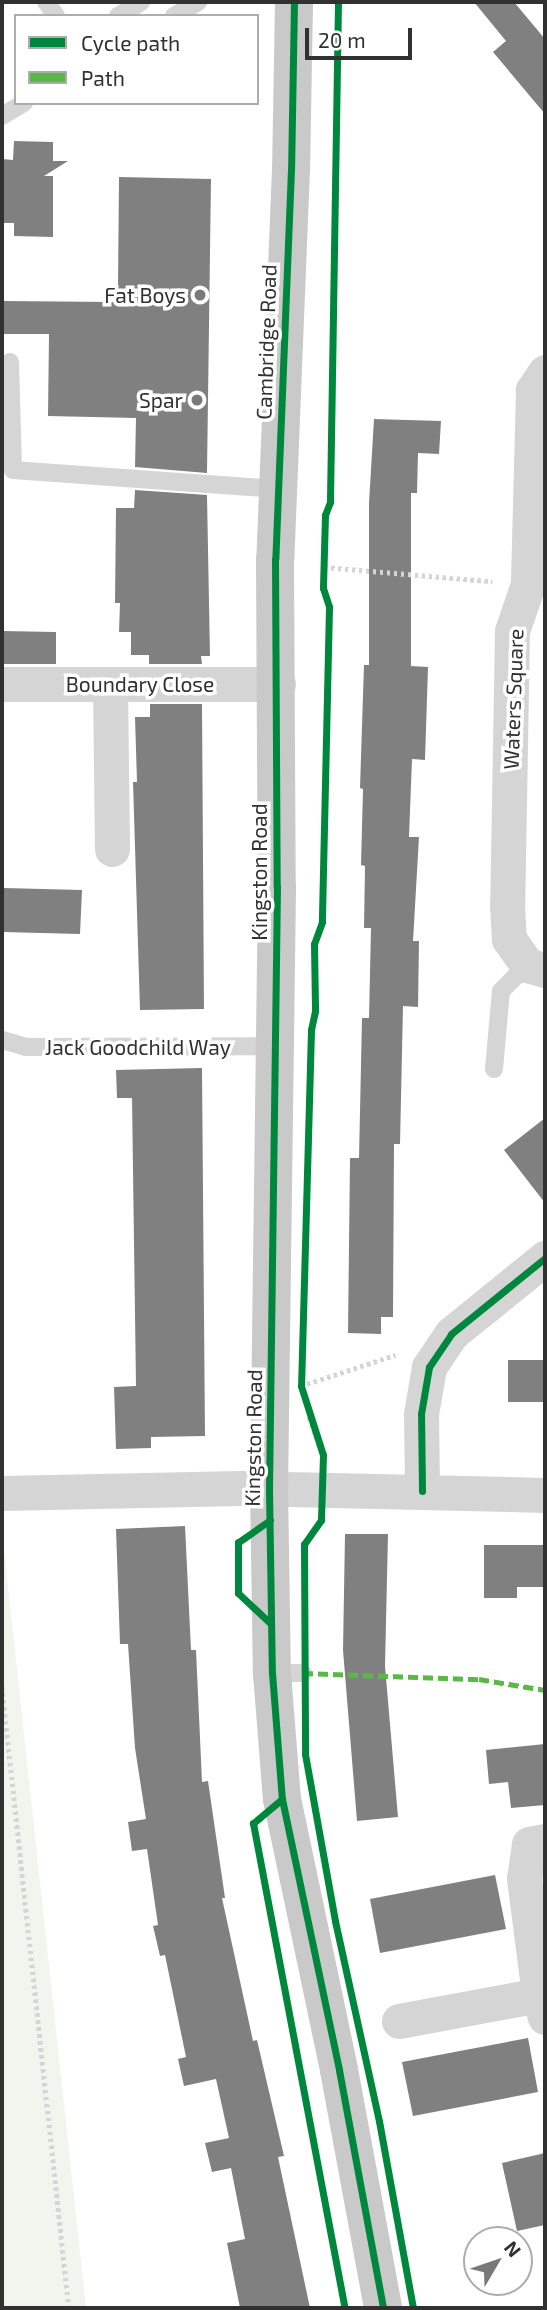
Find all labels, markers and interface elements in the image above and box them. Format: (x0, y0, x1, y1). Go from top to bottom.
legend (14, 14, 259, 105)
scale bar (309, 14, 416, 58)
text: 20 m (318, 27, 366, 52)
text: Cycle path (81, 30, 180, 55)
text: Path (81, 65, 125, 90)
street label: Cambridge Road (251, 264, 281, 420)
place label: Fat Boys (104, 282, 186, 308)
marker: Fat Boys (192, 287, 208, 303)
place label: Spar (139, 387, 183, 413)
marker: Spar (189, 392, 205, 408)
street label: Waters Square (498, 628, 528, 770)
street label: Boundary Close (66, 671, 214, 697)
street label: Kingston Road (246, 803, 272, 941)
street label: Jack Goodchild Way (45, 1034, 231, 1060)
street label: Kingston Road (239, 1369, 267, 1507)
north arrow (463, 2226, 533, 2296)
text: N (500, 2236, 526, 2261)

